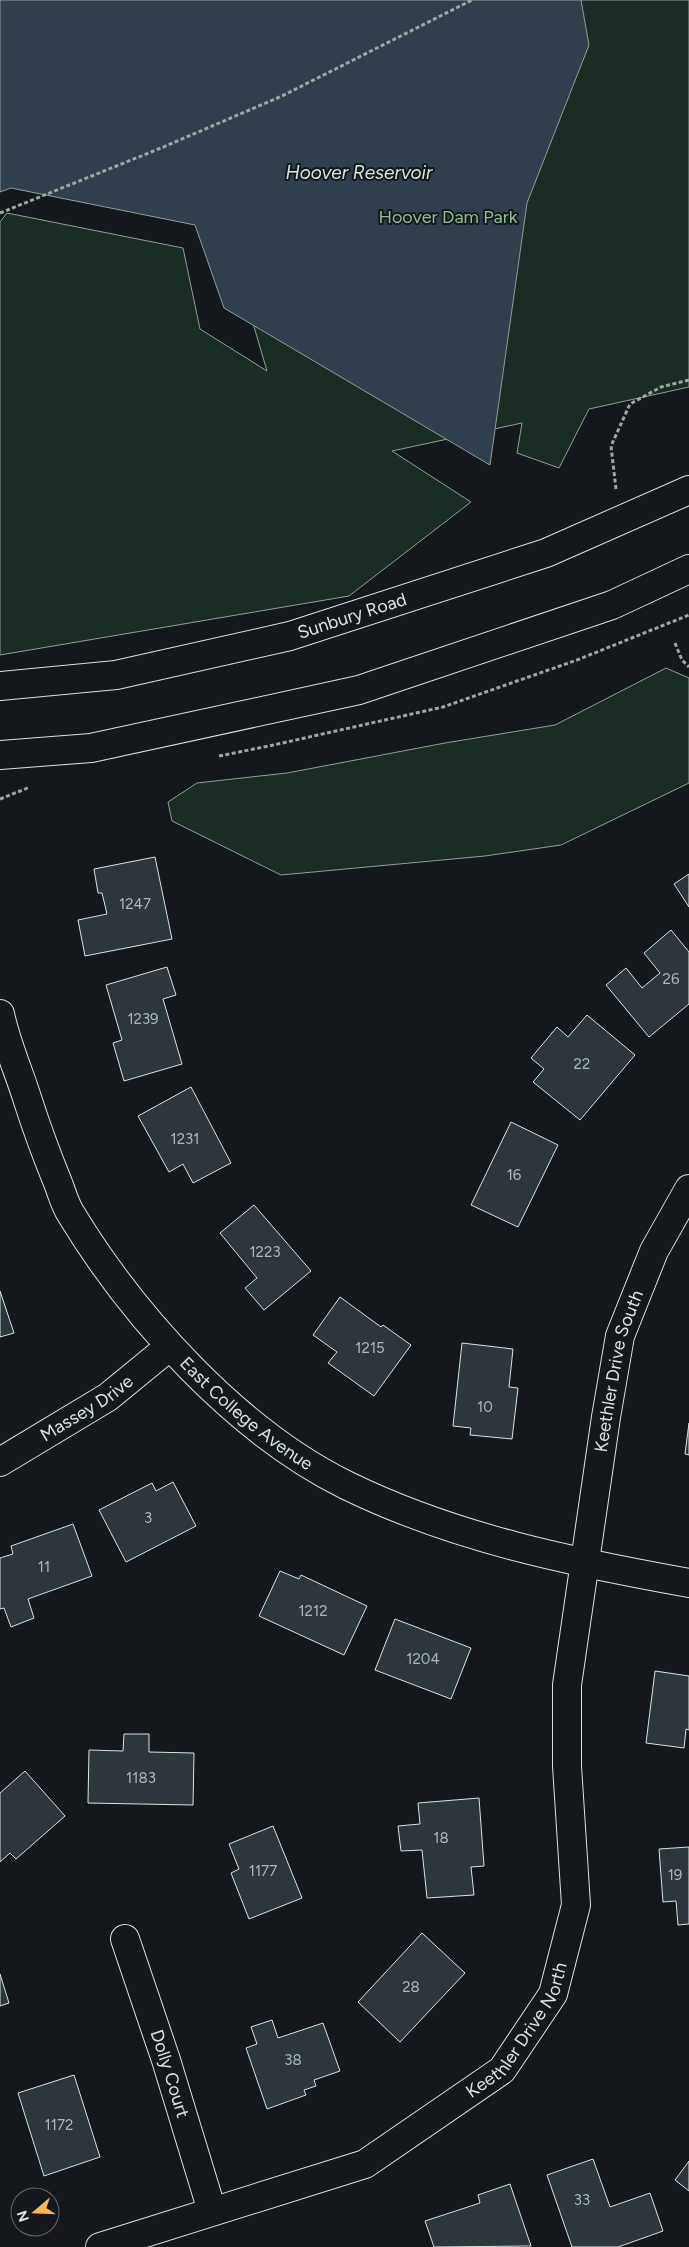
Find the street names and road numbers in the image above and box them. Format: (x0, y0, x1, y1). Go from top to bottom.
street label: Sunbury Road (295, 588, 409, 644)
street label: Keethler Drive South (590, 1287, 648, 1454)
street label: East College Avenue (175, 1352, 317, 1475)
street label: Massey Drive (36, 1370, 138, 1446)
street label: Keethler Drive North (462, 1960, 572, 2103)
street label: Dolly Court (146, 2027, 194, 2121)

